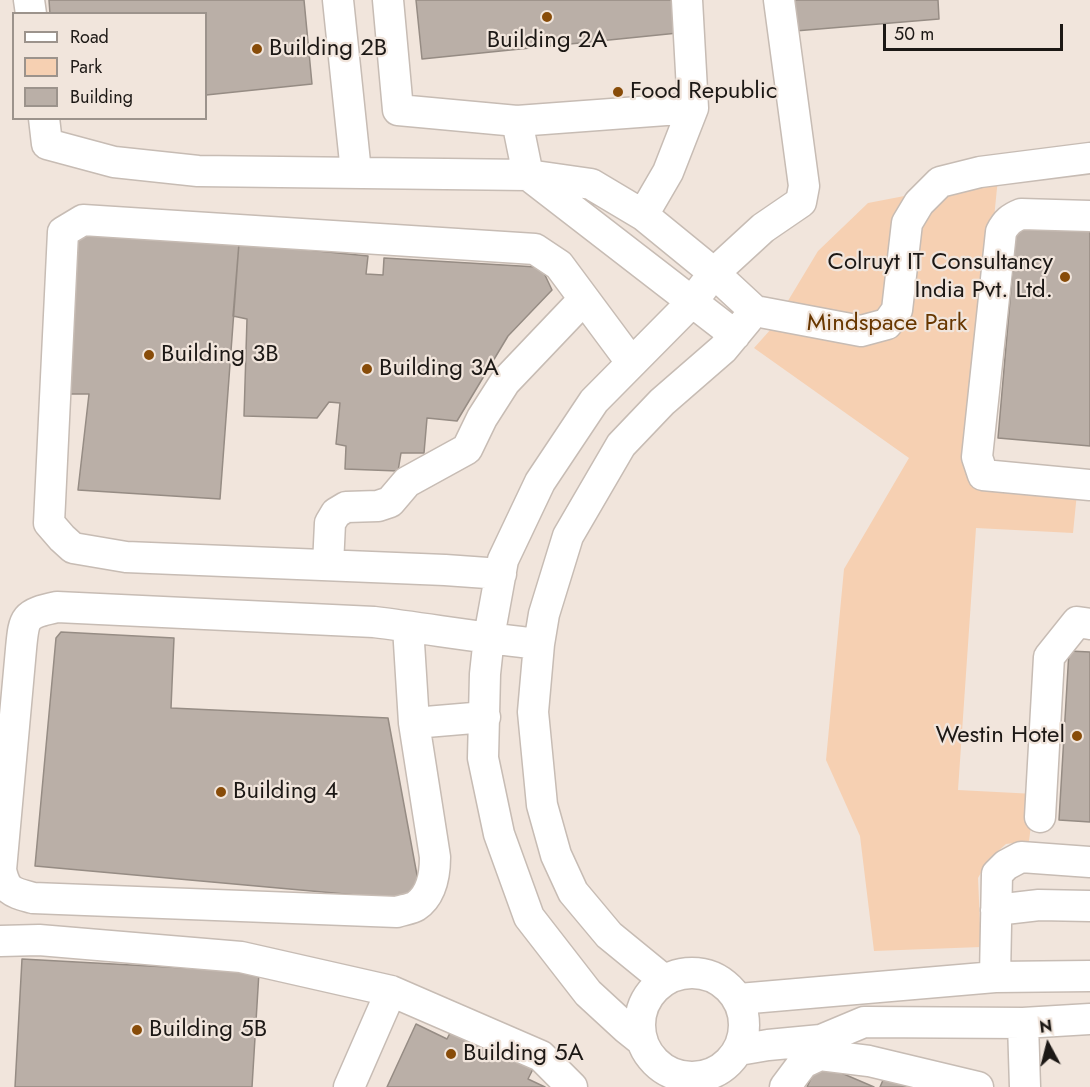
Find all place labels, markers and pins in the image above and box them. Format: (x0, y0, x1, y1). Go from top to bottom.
marker: Building 2A (540, 10, 554, 24)
place label: Building 2A (487, 27, 607, 55)
place label: Building 2B (269, 35, 387, 63)
marker: Building 2B (250, 42, 264, 56)
place label: Food Republic (630, 78, 777, 106)
marker: Food Republic (611, 85, 625, 99)
place label: Colruyt IT Consultancy India Pvt. Ltd. (827, 249, 1053, 305)
marker: Colruyt IT Consultancy India Pvt. Ltd. (1058, 270, 1072, 284)
place label: Building 3B (161, 341, 279, 369)
marker: Building 3B (142, 348, 156, 362)
place label: Building 3A (379, 355, 499, 383)
marker: Building 3A (360, 362, 374, 376)
place label: Westin Hotel (935, 722, 1065, 750)
marker: Westin Hotel (1070, 729, 1084, 743)
place label: Building 4 (233, 778, 338, 806)
marker: Building 4 (214, 785, 228, 799)
place label: Building 5B (149, 1016, 267, 1044)
marker: Building 5B (130, 1023, 144, 1037)
place label: Building 5A (463, 1040, 584, 1068)
marker: Building 5A (444, 1047, 458, 1061)

